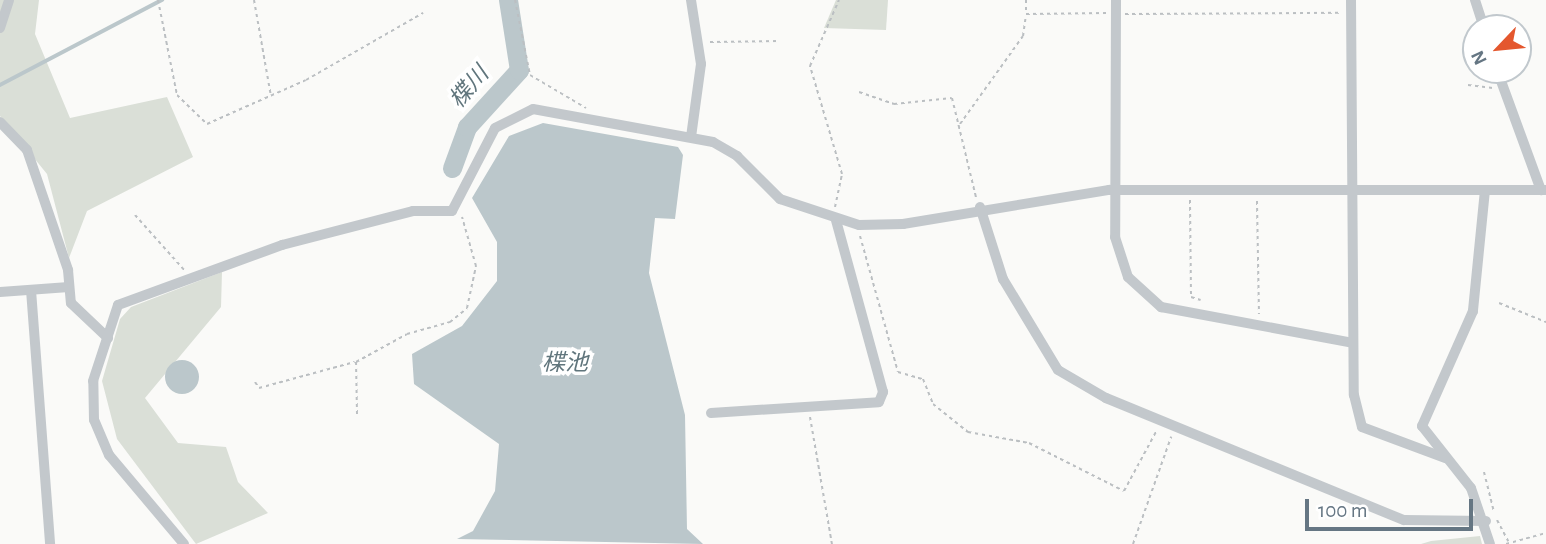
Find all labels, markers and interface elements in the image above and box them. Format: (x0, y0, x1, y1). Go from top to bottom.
north arrow (1462, 14, 1532, 84)
text: N (1468, 47, 1491, 68)
water label: 楪川 (444, 62, 496, 114)
water label: 楪池 (542, 350, 588, 378)
scale bar (1308, 484, 1476, 528)
text: 100 m (1318, 500, 1368, 521)

